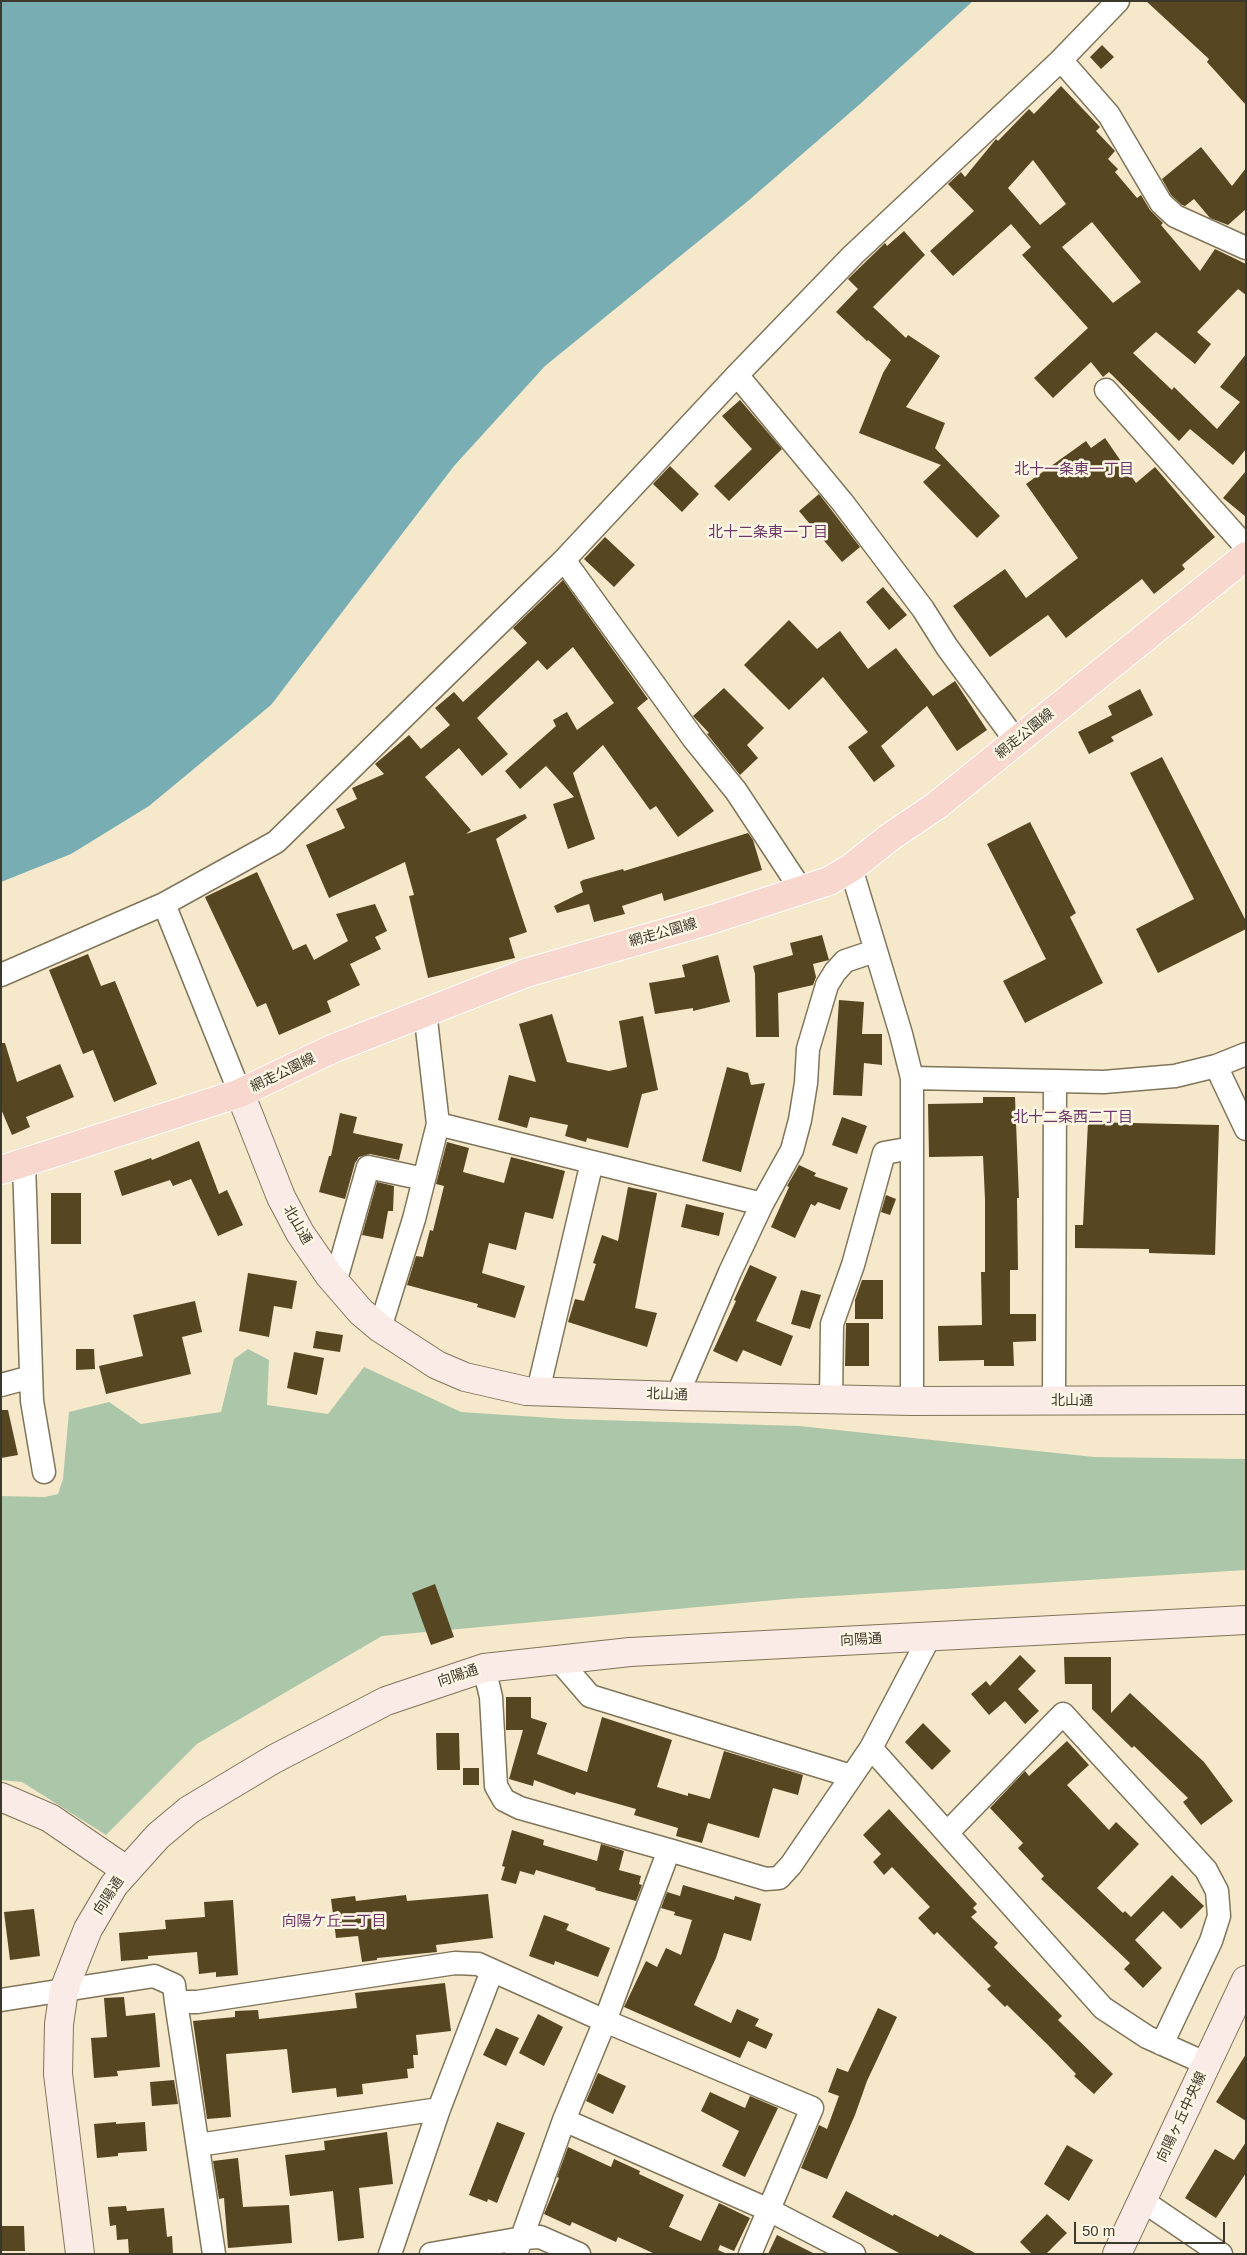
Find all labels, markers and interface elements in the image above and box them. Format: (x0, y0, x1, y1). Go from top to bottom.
district label: 北十一条東一丁目 (1014, 461, 1134, 479)
district label: 北十二条東一丁目 (708, 524, 828, 542)
street label: 網走公園線 (993, 705, 1057, 763)
street label: 網走公園線 (627, 915, 699, 951)
street label: 網走公園線 (248, 1050, 318, 1096)
district label: 北十二条西二丁目 (1013, 1109, 1133, 1127)
street label: 北山通 (279, 1203, 315, 1247)
street label: 北山通 (646, 1386, 688, 1404)
street label: 北山通 (1051, 1393, 1093, 1409)
street label: 向陽通 (840, 1631, 882, 1649)
street label: 向陽通 (435, 1662, 481, 1690)
street label: 向陽通 (90, 1874, 128, 1918)
district label: 向陽ケ丘二丁目 (282, 1913, 386, 1931)
street label: 向陽ヶ丘中央線 (1154, 2069, 1210, 2165)
scale bar (1077, 2212, 1228, 2244)
text: 50 m (1082, 2222, 1115, 2239)

